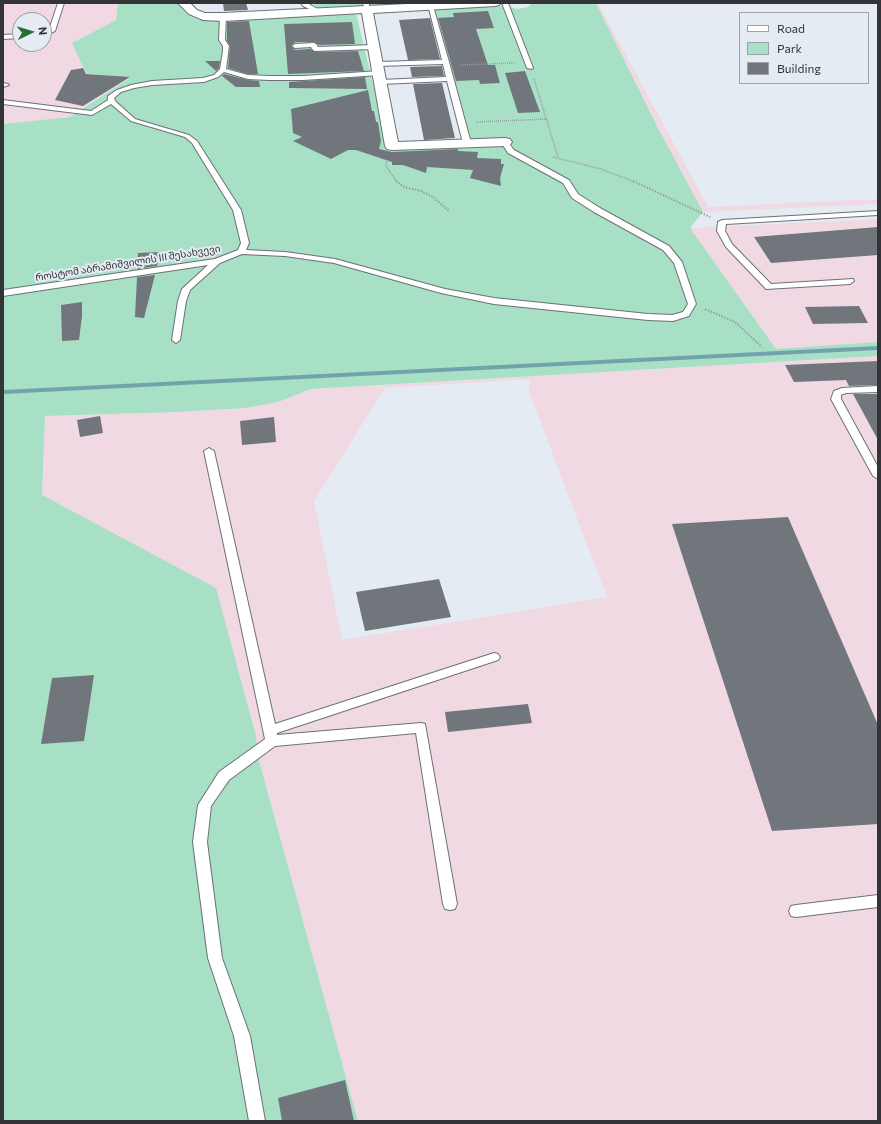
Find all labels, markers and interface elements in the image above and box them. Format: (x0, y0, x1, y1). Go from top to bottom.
north arrow (12, 12, 52, 52)
legend (739, 12, 869, 84)
text: Road (777, 21, 805, 35)
text: N (37, 26, 50, 36)
text: Park (777, 41, 802, 55)
text: Building (777, 61, 821, 75)
street label: როსტომ აბრამიშვილის III შესახვევი (35, 242, 221, 284)

